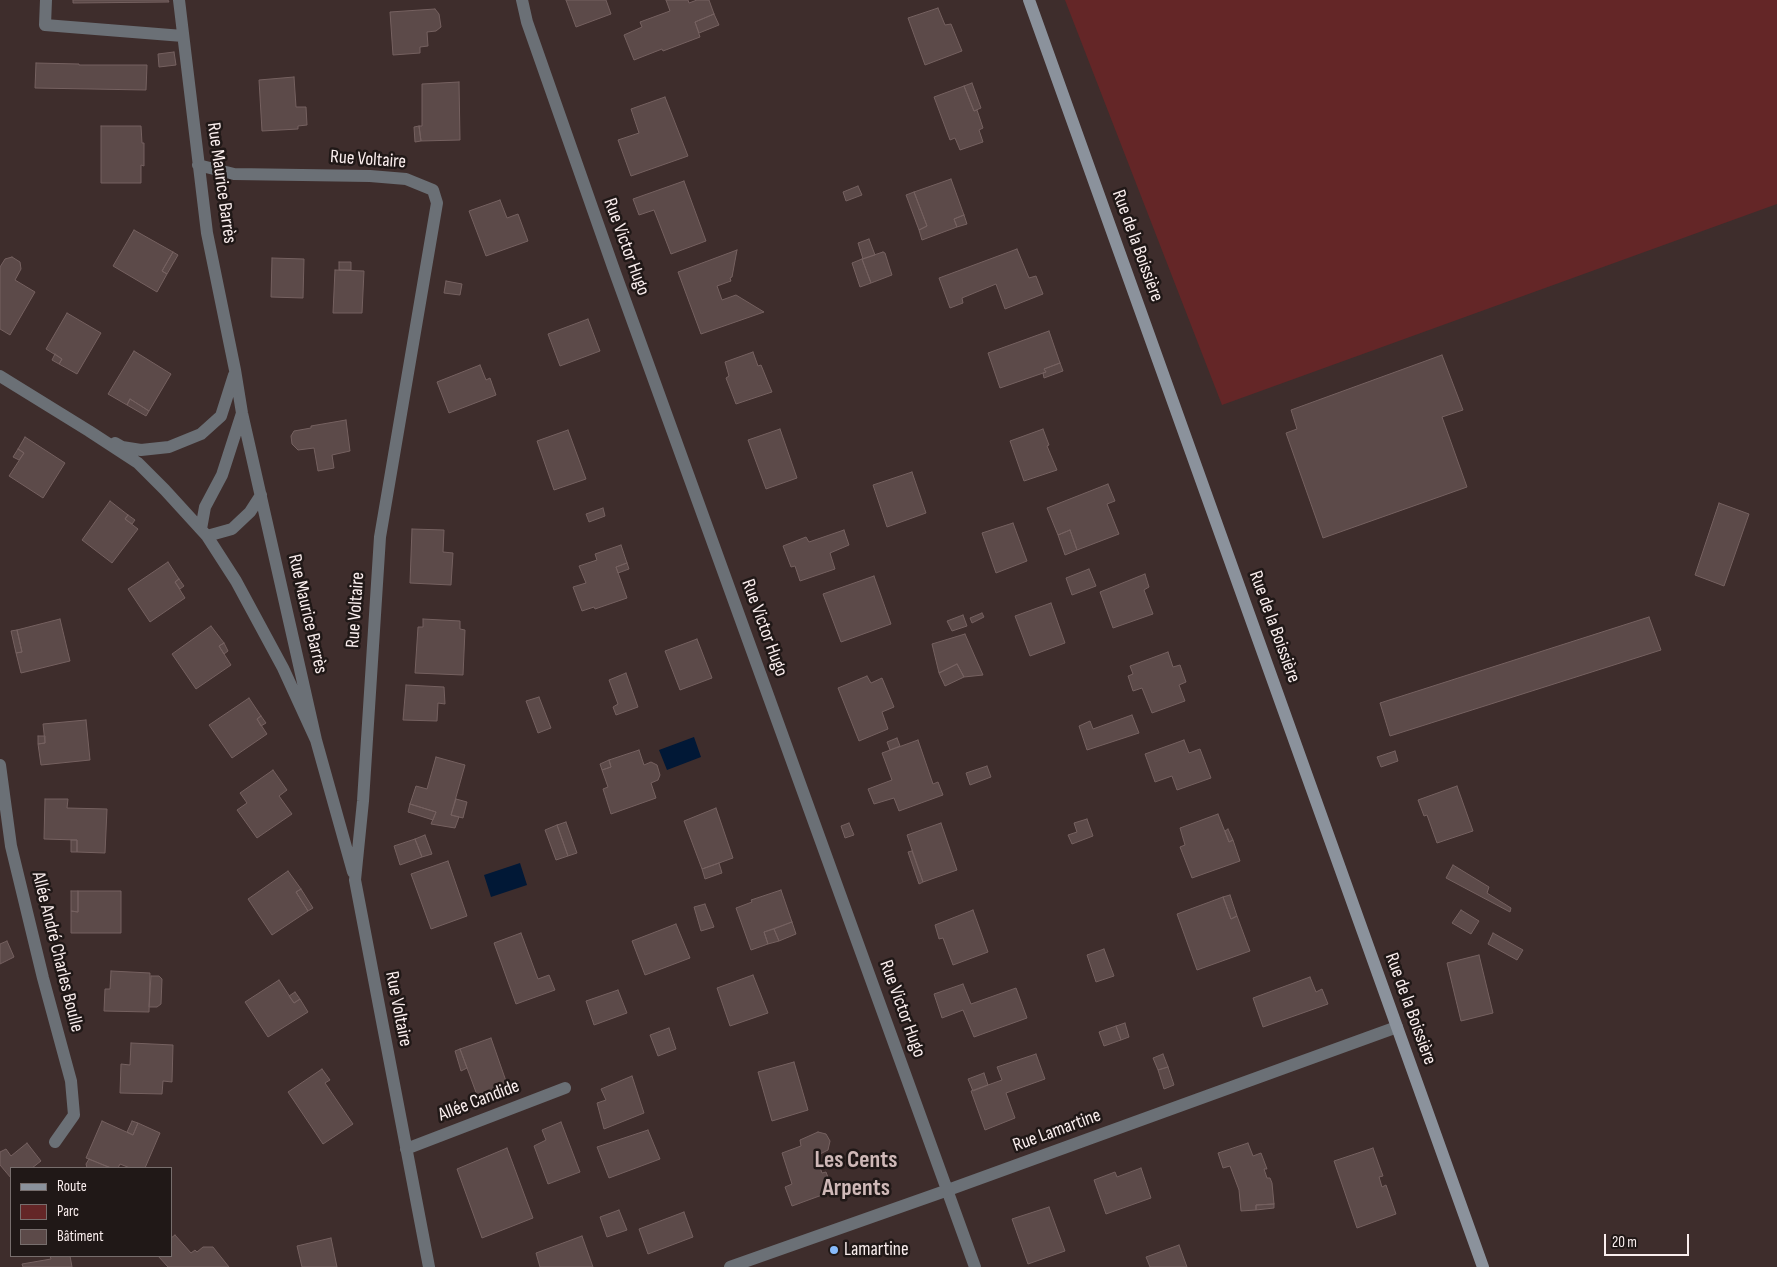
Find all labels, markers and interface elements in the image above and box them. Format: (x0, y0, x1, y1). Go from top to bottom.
street label: Rue Maurice Barrès (201, 121, 241, 245)
street label: Rue Voltaire (329, 146, 407, 174)
street label: Rue de la Boissière (1106, 187, 1168, 305)
street label: Rue Victor Hugo (598, 195, 654, 299)
street label: Rue Maurice Barrès (282, 552, 332, 676)
street label: Rue de la Boissière (1243, 568, 1305, 686)
street label: Rue Voltaire (342, 571, 370, 649)
street label: Rue Victor Hugo (736, 576, 792, 680)
street label: Allée André Charles Boulle (26, 870, 88, 1034)
street label: Rue de la Boissière (1379, 950, 1441, 1068)
street label: Rue Victor Hugo (874, 957, 930, 1061)
street label: Rue Voltaire (380, 969, 416, 1049)
street label: Allée Candide (435, 1075, 523, 1127)
street label: Rue Lamartine (1010, 1105, 1104, 1157)
district label: Les Cents Arpents (815, 1147, 897, 1203)
legend (10, 1167, 172, 1257)
text: Route (57, 1177, 87, 1196)
text: Parc (57, 1202, 79, 1221)
scale bar (1607, 1224, 1692, 1256)
text: Bâtiment (57, 1227, 104, 1246)
text: 20 m (1612, 1233, 1637, 1252)
place label: Lamartine (844, 1239, 909, 1261)
marker: Lamartine (828, 1244, 840, 1256)

